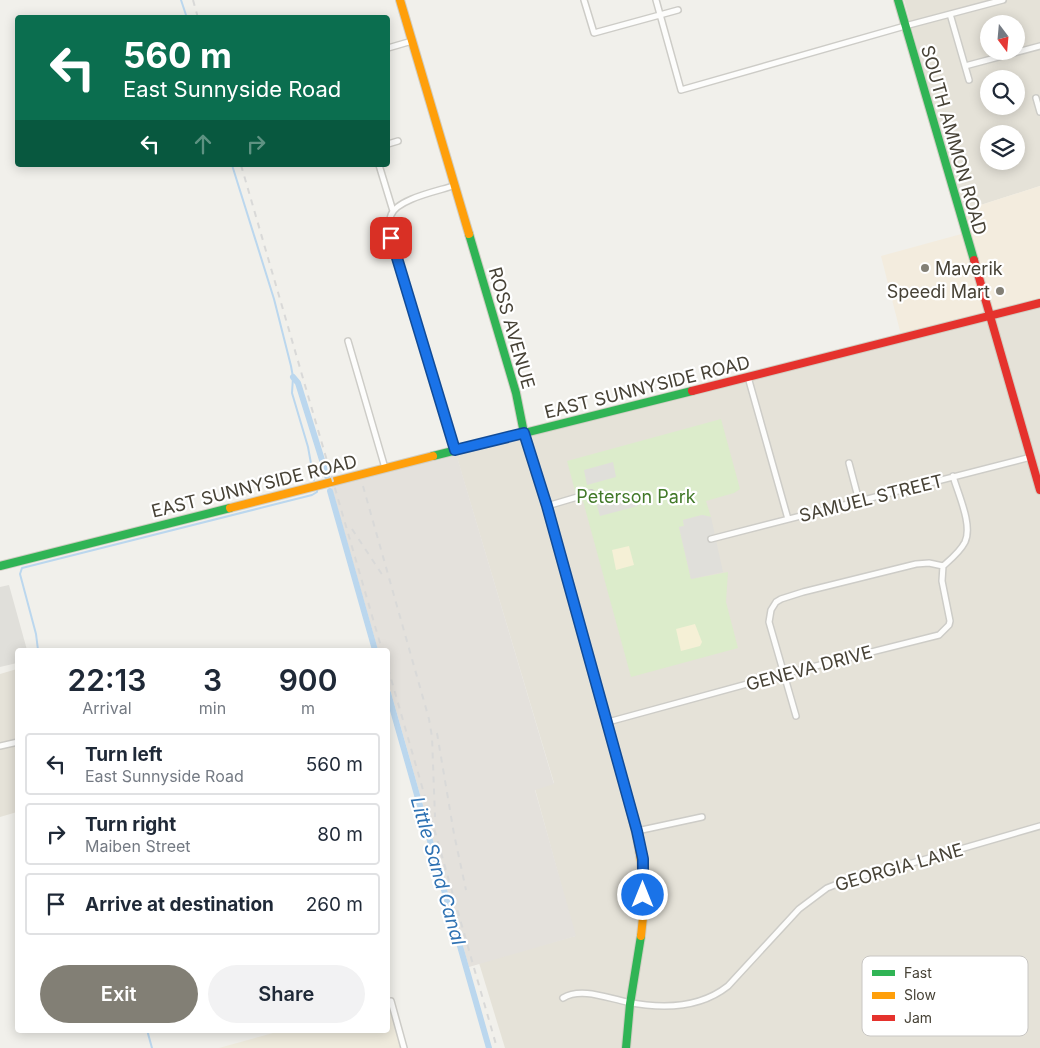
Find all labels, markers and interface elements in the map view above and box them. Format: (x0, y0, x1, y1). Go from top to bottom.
north arrow (980, 15, 1025, 60)
map controls (980, 15, 1025, 170)
text: 560 m (123, 34, 232, 76)
icon: left (40, 35, 105, 100)
street label: SOUTH AMMON ROAD (917, 43, 991, 237)
button: search (980, 70, 1025, 115)
text: East Sunnyside Road (123, 76, 341, 102)
button: layers (980, 125, 1025, 170)
icon: left (136, 130, 164, 158)
icon: ahead (189, 130, 217, 158)
icon: right (242, 130, 270, 158)
pin (370, 217, 412, 259)
icon: arrive (377, 224, 405, 252)
place label: Maverik (935, 258, 1003, 279)
marker: Maverik (919, 262, 931, 274)
street label: ROSS AVENUE (485, 265, 539, 391)
place label: Speedi Mart (887, 281, 990, 302)
marker: Speedi Mart (994, 285, 1006, 297)
street label: EAST SUNNYSIDE ROAD (542, 351, 752, 423)
street label: EAST SUNNYSIDE ROAD (149, 450, 359, 522)
street label: SAMUEL STREET (797, 470, 945, 526)
park label: Peterson Park (576, 486, 696, 507)
street label: GENEVA DRIVE (744, 641, 874, 695)
text: 22:13 (68, 662, 146, 698)
text: 3 (203, 662, 222, 698)
text: 900 (279, 662, 337, 698)
text: Arrival (82, 698, 132, 718)
text: min (199, 698, 226, 718)
text: m (301, 698, 315, 718)
text: Turn left (85, 743, 163, 766)
icon: left (42, 750, 70, 778)
text: 560 m (306, 753, 363, 776)
text: East Sunnyside Road (85, 766, 244, 786)
water label: Little Sand Canal (406, 794, 470, 948)
text: Turn right (85, 813, 176, 836)
icon: right (42, 820, 70, 848)
text: 80 m (317, 823, 363, 846)
text: Maiben Street (85, 836, 191, 856)
street label: GEORGIA LANE (833, 839, 965, 895)
position arrow (616, 868, 668, 920)
icon: arrive (42, 890, 70, 918)
text: Arrive at destination (85, 893, 274, 916)
text: 260 m (306, 893, 363, 916)
legend (862, 956, 1028, 1036)
text: Fast (904, 964, 932, 981)
button: Exit (40, 965, 198, 1023)
button: Share (208, 965, 365, 1023)
text: Slow (904, 986, 936, 1003)
text: Jam (904, 1009, 932, 1026)

